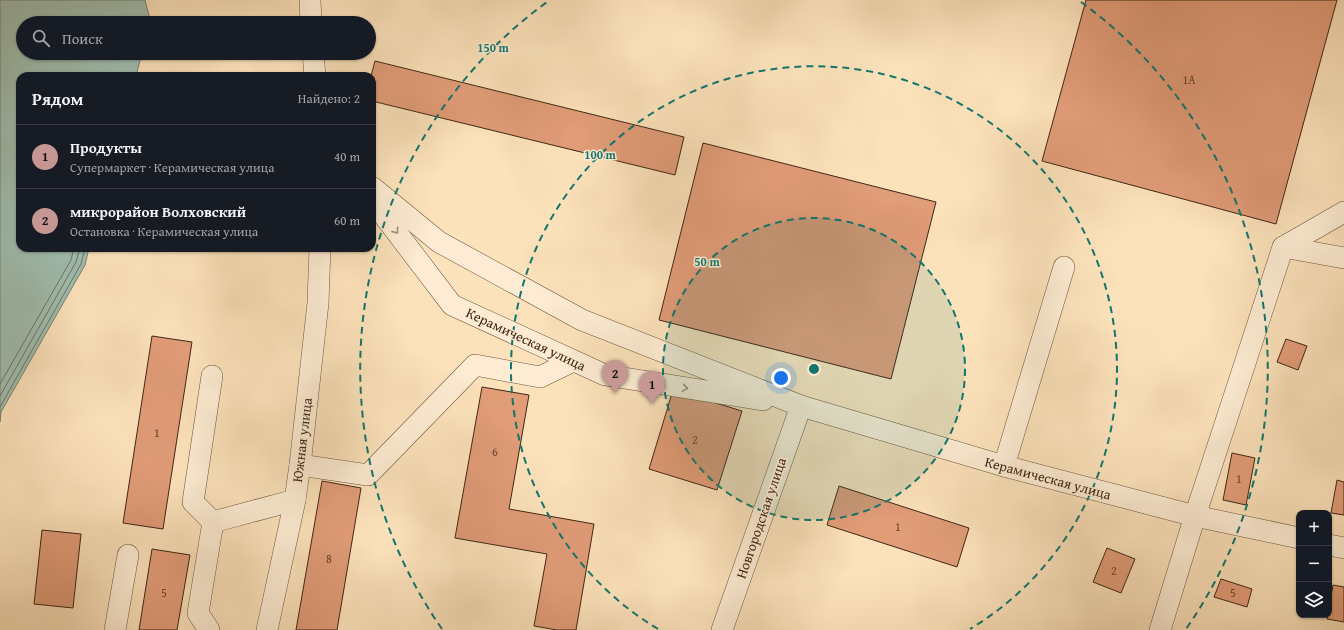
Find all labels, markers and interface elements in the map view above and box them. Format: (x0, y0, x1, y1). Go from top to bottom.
search box (16, 16, 376, 60)
icon: search (30, 27, 52, 49)
text: Поиск (62, 28, 103, 49)
text: 150 m (477, 39, 510, 56)
house number: 1А (1182, 71, 1196, 88)
text: Рядом (32, 86, 83, 111)
text: Найдено: 2 (298, 89, 360, 108)
text: Продукты (70, 137, 142, 158)
text: 100 m (584, 146, 617, 163)
text: 1 (42, 147, 48, 166)
text: 40 m (334, 147, 360, 166)
text: Супермаркет · Керамическая улица (70, 158, 274, 177)
text: микрорайон Волховский (70, 201, 246, 222)
text: 2 (42, 211, 48, 230)
text: 60 m (334, 211, 360, 230)
text: Остановка · Керамическая улица (70, 222, 258, 241)
one-way arrow (391, 227, 398, 234)
text: 50 m (694, 253, 720, 270)
street label: Керамическая улица (463, 302, 589, 376)
pin: 2 (602, 360, 628, 393)
centre of rings (807, 362, 821, 376)
your location (771, 368, 791, 388)
pin: 1 (639, 371, 665, 404)
one-way arrow (681, 383, 688, 392)
street label: Южная улица (287, 396, 317, 483)
house number: 1 (154, 424, 160, 441)
house number: 2 (692, 431, 698, 448)
house number: 6 (492, 443, 498, 460)
street label: Керамическая улица (983, 452, 1114, 505)
street label: Новгородская улица (731, 454, 791, 581)
house number: 1 (1236, 470, 1242, 487)
map controls (1296, 510, 1332, 618)
button: + (1296, 510, 1332, 546)
house number: 1 (895, 518, 901, 535)
button: − (1296, 546, 1332, 582)
house number: 8 (326, 550, 332, 567)
house number: 2 (1111, 562, 1117, 579)
button: layers (1296, 582, 1332, 618)
house number: 5 (161, 584, 167, 601)
house number: 5 (1230, 584, 1236, 601)

